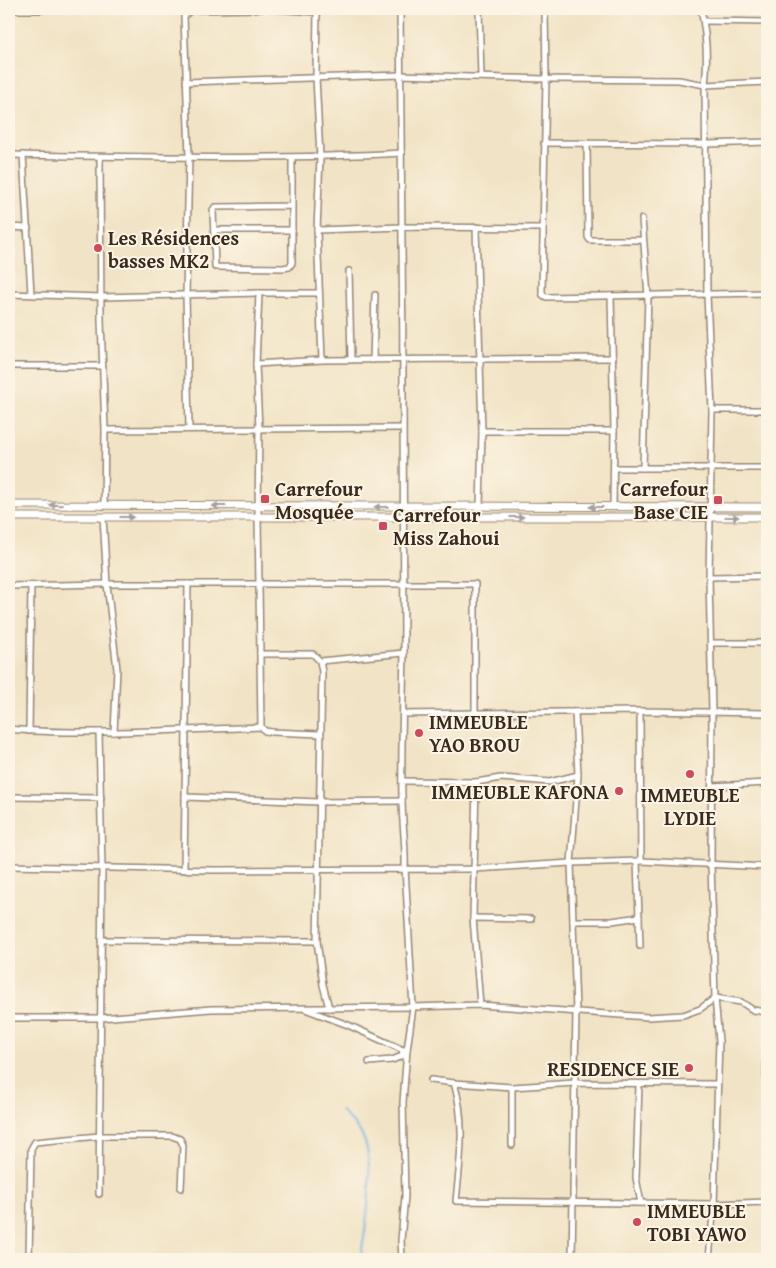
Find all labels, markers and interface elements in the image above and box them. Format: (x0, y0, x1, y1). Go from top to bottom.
place label: Les Résidences basses MK2 (108, 223, 239, 275)
marker: Les Résidences basses MK2 (92, 242, 104, 254)
place label: Carrefour Mosquée (275, 474, 363, 526)
place label: Carrefour Base CIE (620, 474, 708, 526)
marker: Carrefour Mosquée (259, 493, 271, 505)
marker: Carrefour Base CIE (712, 494, 724, 506)
place label: Carrefour Miss Zahoui (393, 500, 499, 552)
one-way arrow (48, 501, 64, 509)
one-way arrow (210, 502, 226, 510)
one-way arrow (373, 503, 389, 511)
one-way arrow (588, 503, 604, 511)
one-way arrow (120, 513, 136, 521)
one-way arrow (510, 513, 526, 521)
one-way arrow (725, 513, 741, 521)
marker: Carrefour Miss Zahoui (377, 520, 389, 532)
place label: IMMEUBLE YAO BROU (429, 707, 528, 759)
marker: IMMEUBLE YAO BROU (413, 727, 425, 739)
marker: IMMEUBLE LYDIE (684, 768, 696, 780)
place label: IMMEUBLE KAFONA (431, 777, 609, 806)
place label: IMMEUBLE LYDIE (641, 780, 740, 832)
marker: IMMEUBLE KAFONA (613, 785, 625, 797)
place label: RESIDENCE SIE (547, 1054, 679, 1083)
marker: RESIDENCE SIE (683, 1062, 695, 1074)
place label: IMMEUBLE TOBI YAWO (647, 1196, 747, 1248)
marker: IMMEUBLE TOBI YAWO (631, 1216, 643, 1228)

